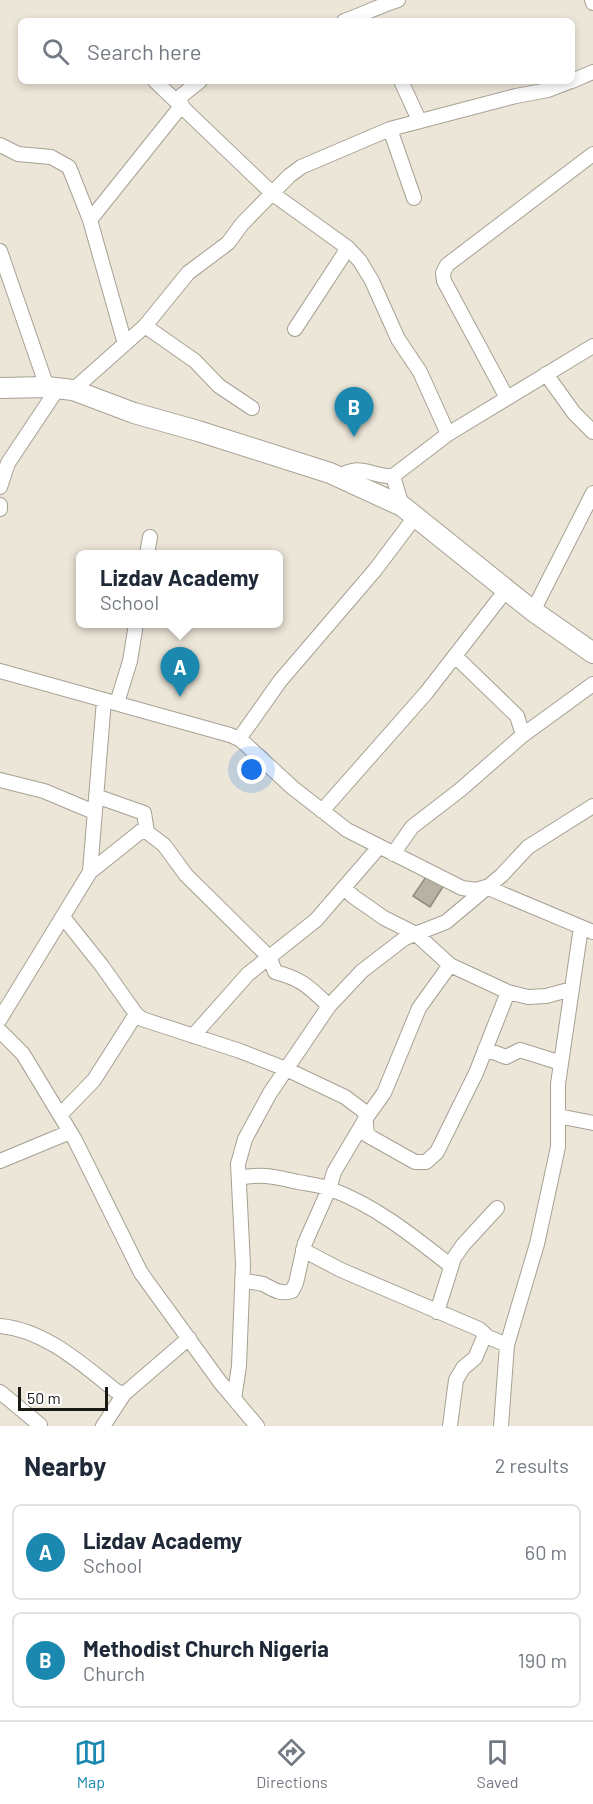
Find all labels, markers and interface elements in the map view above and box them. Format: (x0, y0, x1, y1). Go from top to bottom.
search box (18, 18, 575, 84)
icon: search (39, 35, 72, 68)
text: Search here (87, 38, 201, 64)
pin: B (334, 388, 374, 437)
popup (76, 550, 283, 628)
text: Lizdav Academy (100, 564, 259, 590)
text: School (100, 590, 159, 614)
pin: A (160, 648, 200, 697)
your location (237, 755, 266, 784)
scale bar (18, 1384, 108, 1412)
text: 50 m (27, 1388, 61, 1407)
text: Nearby (24, 1450, 106, 1481)
text: 2 results (495, 1453, 569, 1477)
text: Lizdav Academy (83, 1527, 242, 1553)
text: A (39, 1540, 52, 1564)
text: 60 m (525, 1540, 567, 1564)
text: School (83, 1553, 142, 1577)
text: Methodist Church Nigeria (83, 1635, 329, 1661)
text: B (39, 1648, 52, 1672)
text: 190 m (518, 1648, 567, 1672)
text: Church (83, 1661, 145, 1685)
tab: Map (74, 1736, 107, 1791)
tab: Directions (256, 1736, 328, 1791)
tab: Saved (477, 1736, 519, 1791)

